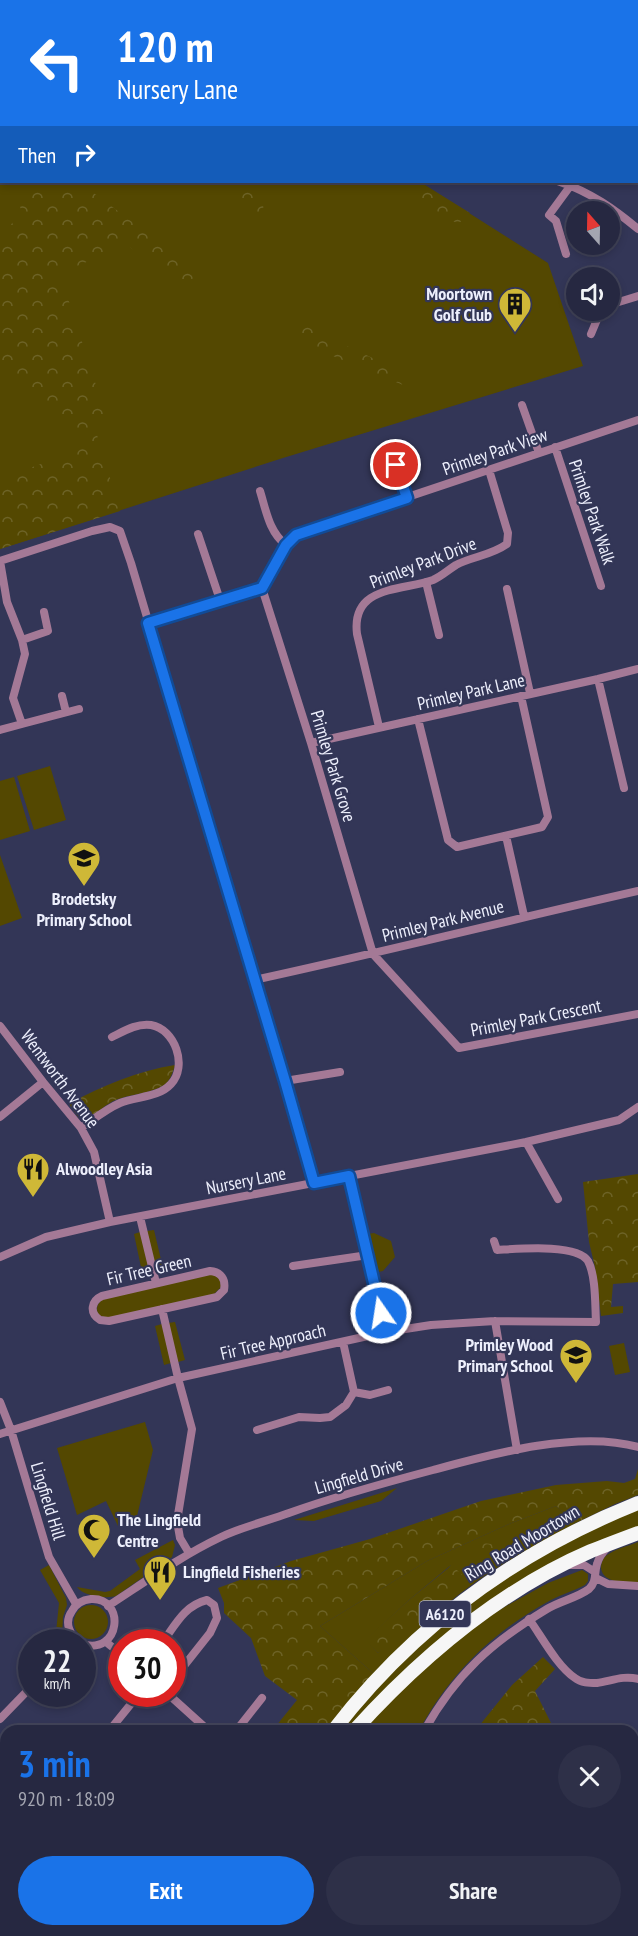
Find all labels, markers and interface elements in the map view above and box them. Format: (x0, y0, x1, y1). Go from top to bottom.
text: 120 m (117, 19, 214, 74)
icon: left (18, 24, 96, 102)
text: Nursery Lane (117, 72, 238, 106)
icon: right (68, 138, 101, 171)
text: Then (18, 141, 56, 169)
north arrow (566, 201, 620, 255)
map controls (566, 201, 620, 321)
button: sound (566, 267, 620, 321)
place label: Moortown Golf Club (426, 282, 492, 326)
building icon: Moortown Golf Club (497, 286, 533, 333)
street label: Primley Park View (439, 423, 551, 480)
pin (370, 439, 421, 490)
icon: arrive (379, 448, 412, 481)
street label: Primley Park Walk (564, 456, 621, 567)
street label: Primley Park Drive (366, 532, 479, 593)
street label: Primley Park Lane (415, 668, 527, 715)
street label: Primley Park Grove (306, 707, 361, 824)
school or university icon: Brodetsky Primary School (66, 840, 102, 887)
place label: Brodetsky Primary School (36, 887, 132, 931)
street label: Primley Park Avenue (380, 894, 506, 947)
street label: Primley Park Crescent (469, 994, 603, 1041)
street label: Wentworth Avenue (16, 1025, 105, 1132)
restaurant icon: Alwoodley Asia (15, 1151, 51, 1198)
place label: Alwoodley Asia (55, 1157, 152, 1180)
street label: Nursery Lane (204, 1162, 288, 1199)
street label: Fir Tree Green (104, 1249, 193, 1290)
position arrow (349, 1281, 413, 1345)
street label: Fir Tree Approach (218, 1318, 328, 1365)
place label: Primley Wood Primary School (458, 1333, 554, 1377)
school or university icon: Primley Wood Primary School (558, 1337, 594, 1384)
street label: Lingfield Drive (312, 1452, 406, 1499)
street label: Lingfield Hill (26, 1459, 71, 1543)
street label: Ring Road Moortown (460, 1499, 583, 1586)
place label: The Lingfield Centre (117, 1508, 201, 1552)
mosque icon: The Lingfield Centre (76, 1512, 112, 1559)
restaurant icon: Lingfield Fisheries (142, 1554, 178, 1601)
place label: Lingfield Fisheries (183, 1560, 300, 1583)
road number: A6120 (420, 1601, 470, 1627)
speed limit sign: 30 (108, 1629, 186, 1707)
text: 22 (43, 1641, 71, 1680)
text: km/h (44, 1674, 70, 1693)
text: 3 min (18, 1740, 91, 1787)
button: close (558, 1745, 621, 1808)
text: 920 m · 18:09 (18, 1786, 115, 1812)
button: Exit (18, 1856, 314, 1925)
button: Share (326, 1856, 621, 1925)

